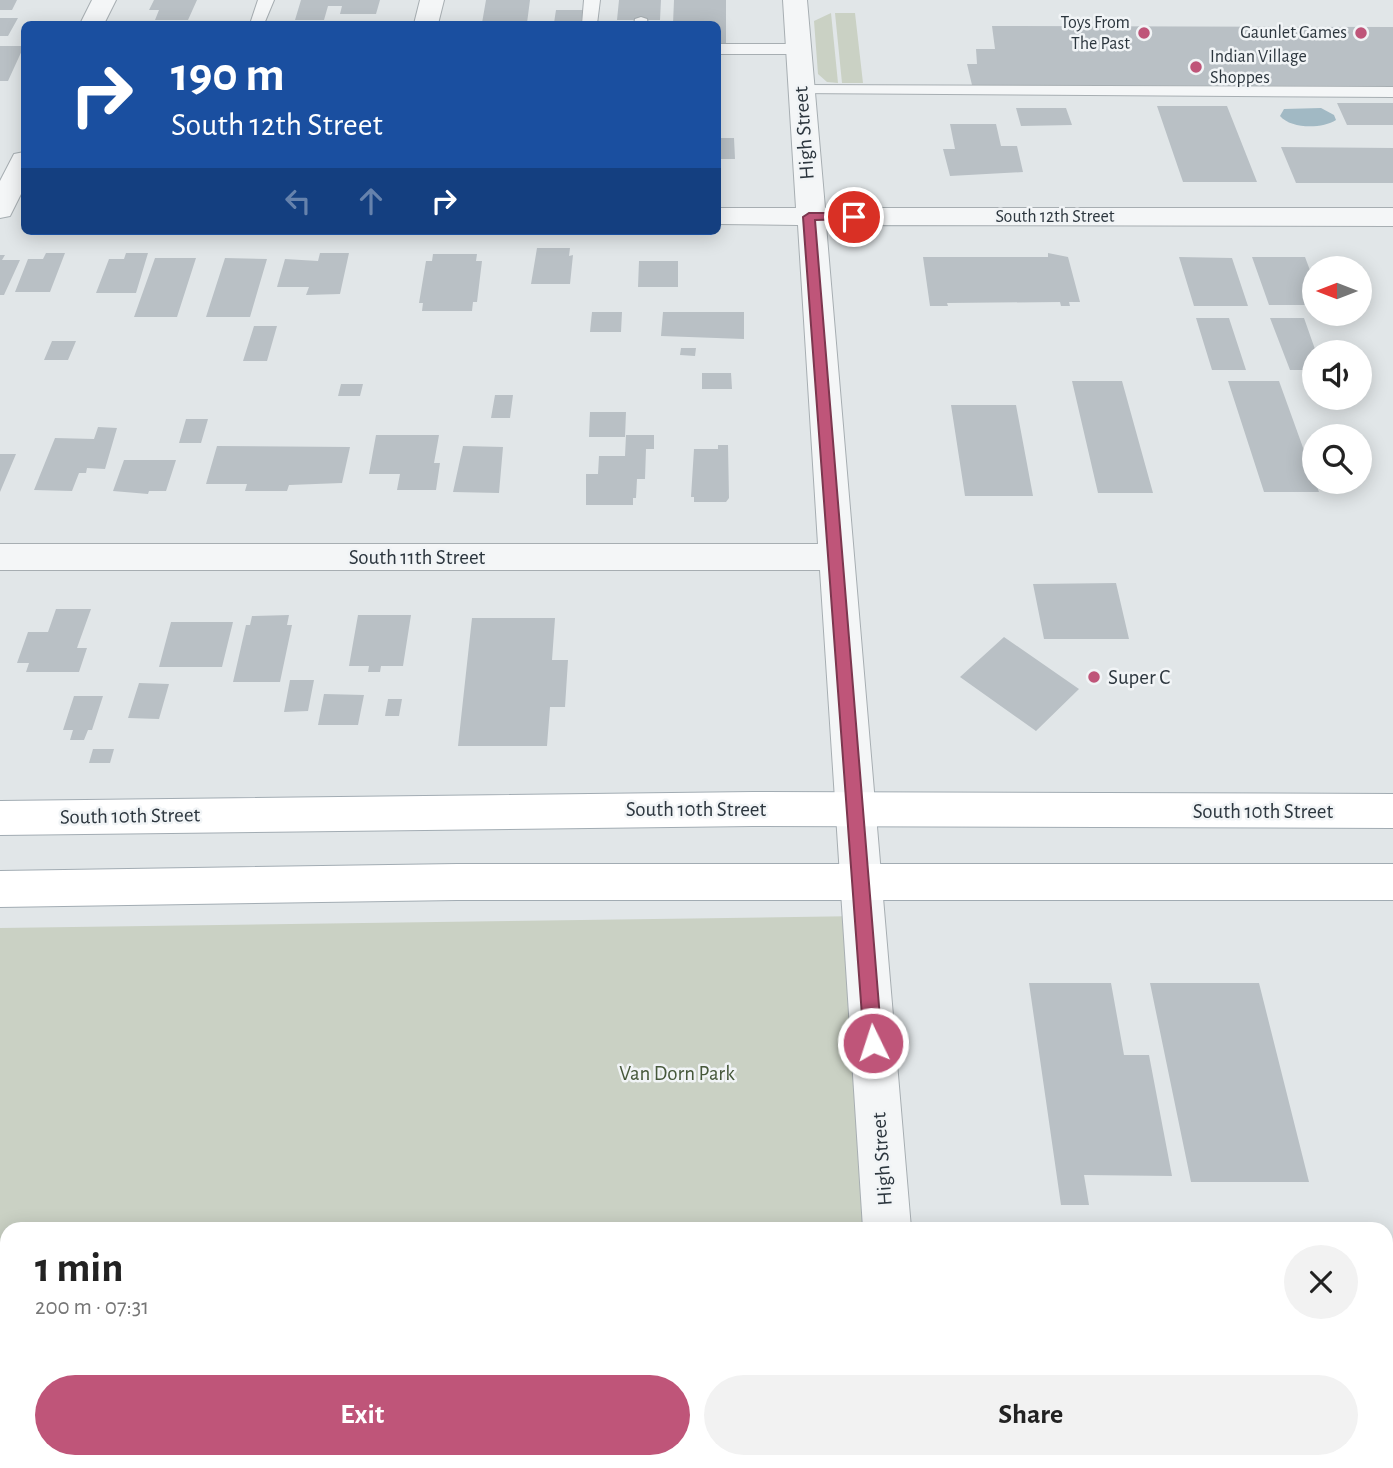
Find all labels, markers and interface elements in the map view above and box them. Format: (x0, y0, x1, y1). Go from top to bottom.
place label: Toys From The Past (1060, 14, 1130, 53)
place label: Gaunlet Games (1240, 24, 1347, 42)
marker: Toys From The Past (1136, 25, 1152, 41)
marker: Gaunlet Games (1353, 25, 1369, 41)
place label: Indian Village Shoppes (1210, 48, 1307, 87)
icon: right (56, 49, 147, 140)
text: 190 m (171, 51, 285, 100)
marker: Indian Village Shoppes (1188, 59, 1204, 75)
street label: High Street (790, 85, 818, 180)
text: South 12th Street (171, 109, 383, 141)
icon: left (279, 182, 317, 220)
icon: ahead (352, 182, 390, 220)
icon: right (425, 182, 463, 220)
pin (824, 187, 884, 247)
icon: arrive (835, 198, 873, 236)
street label: South 12th Street (995, 208, 1115, 226)
north arrow (1302, 256, 1372, 326)
map controls (1302, 256, 1372, 494)
button: sound (1302, 340, 1372, 410)
button: search (1302, 424, 1372, 494)
street label: South 11th Street (349, 547, 486, 568)
place label: Super C (1108, 667, 1170, 688)
marker: Super C (1086, 669, 1102, 685)
street label: South 10th Street (626, 799, 767, 820)
street label: South 10th Street (1193, 801, 1334, 822)
street label: South 10th Street (60, 804, 201, 828)
position arrow (836, 1006, 910, 1080)
park label: Van Dorn Park (619, 1063, 735, 1084)
street label: High Street (868, 1111, 896, 1206)
button: close (1284, 1245, 1358, 1319)
text: 1 min (35, 1247, 124, 1289)
text: 200 m · 07:31 (35, 1296, 149, 1319)
button: Exit (35, 1375, 690, 1455)
button: Share (704, 1375, 1358, 1455)

